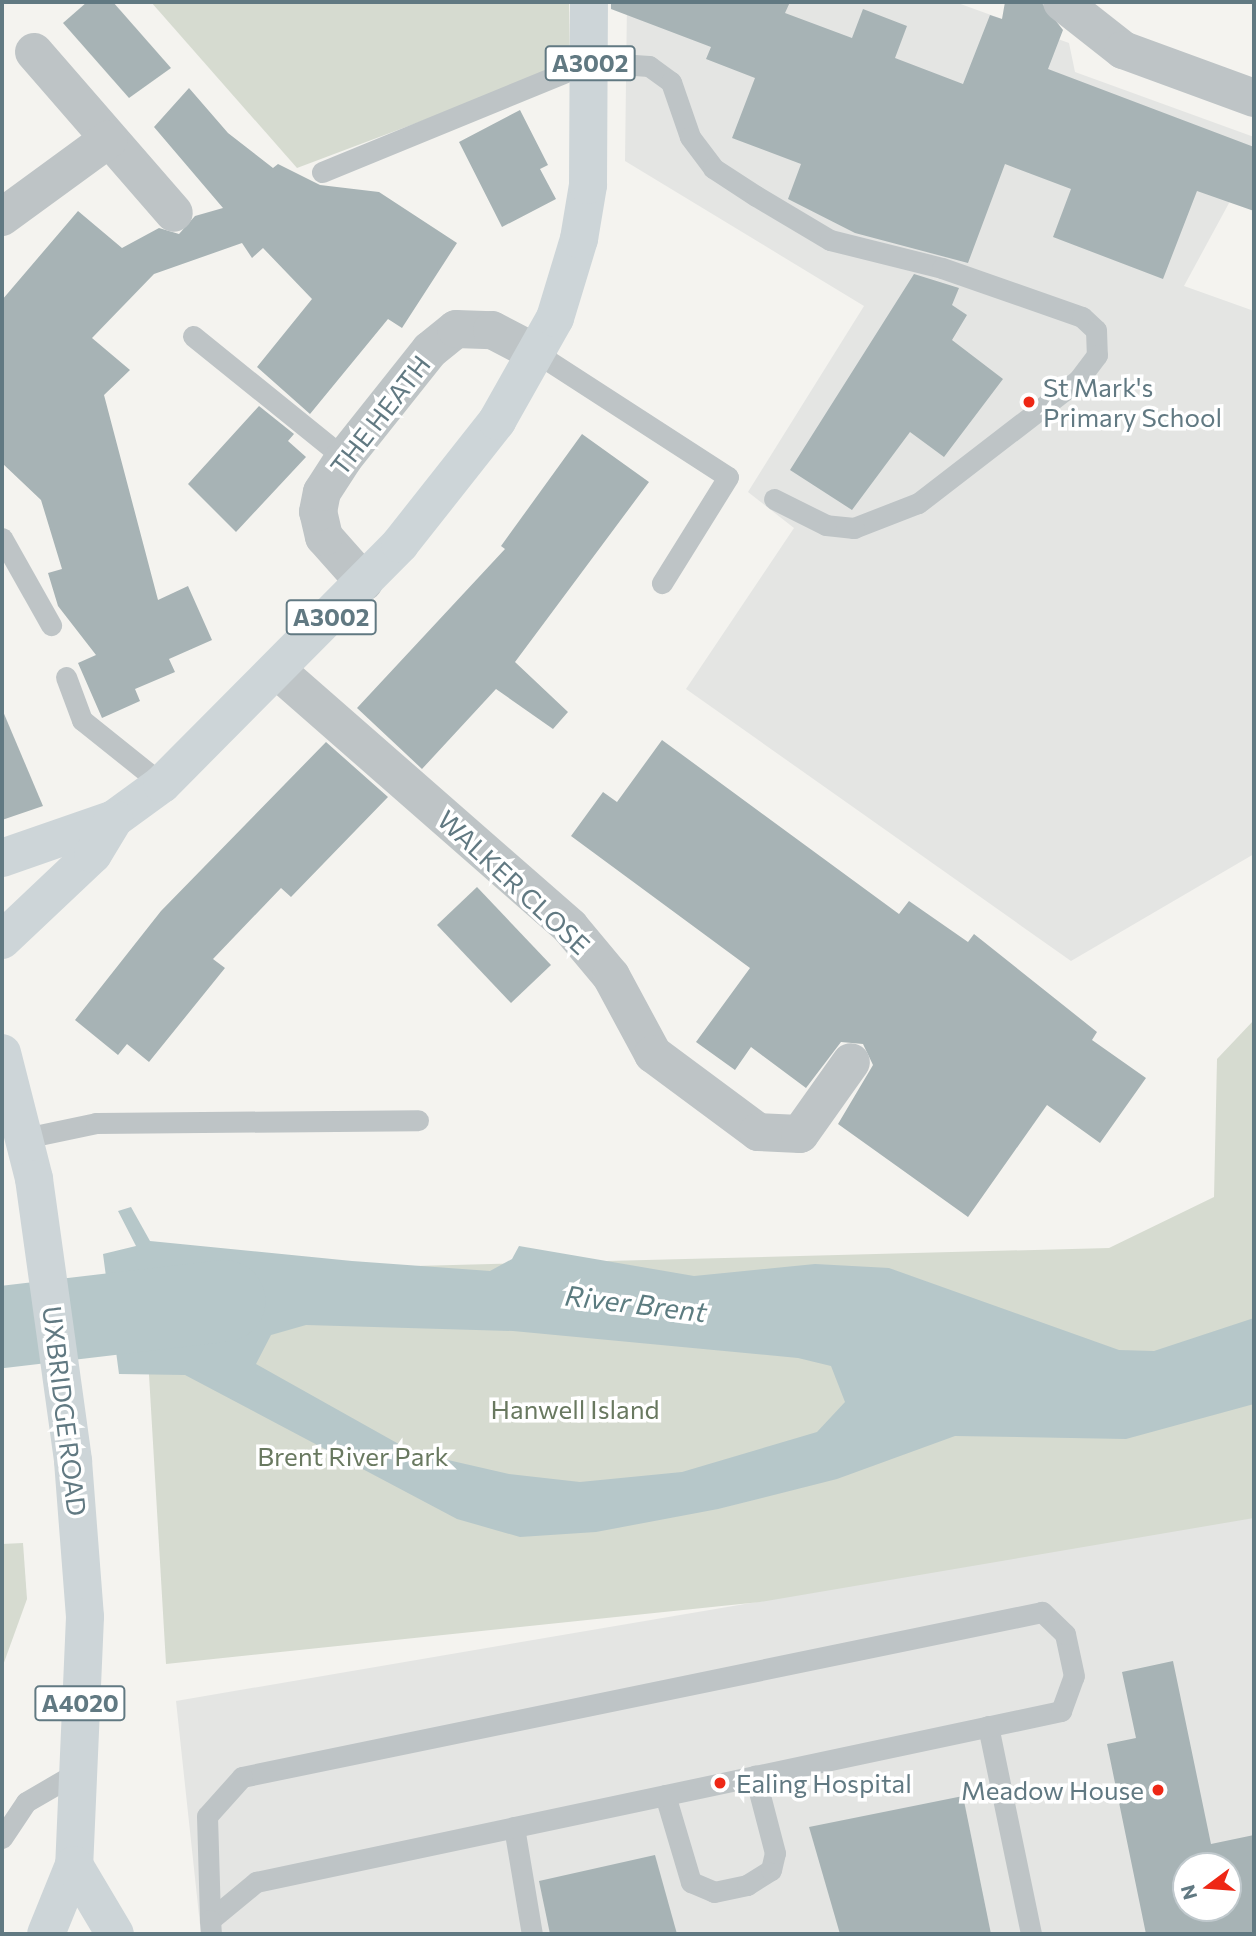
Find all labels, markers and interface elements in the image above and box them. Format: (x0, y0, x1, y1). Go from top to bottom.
road number: A3002 (544, 42, 636, 84)
street label: THE HEATH (324, 349, 436, 481)
place label: St Mark's Primary School (1043, 371, 1222, 432)
marker: St Mark's Primary School (1021, 394, 1037, 410)
road number: A3002 (286, 596, 376, 638)
street label: WALKER CLOSE (431, 803, 597, 961)
water label: River Brent (563, 1278, 709, 1328)
street label: UXBRIDGE ROAD (37, 1304, 93, 1518)
park label: Hanwell Island (490, 1393, 660, 1425)
park label: Brent River Park (257, 1440, 449, 1472)
road number: A4020 (33, 1682, 127, 1723)
place label: Ealing Hospital (736, 1767, 912, 1799)
marker: Ealing Hospital (710, 1773, 730, 1793)
place label: Meadow House (961, 1774, 1144, 1806)
marker: Meadow House (1150, 1782, 1166, 1798)
north arrow (1172, 1852, 1242, 1922)
text: N (1175, 1882, 1201, 1902)

